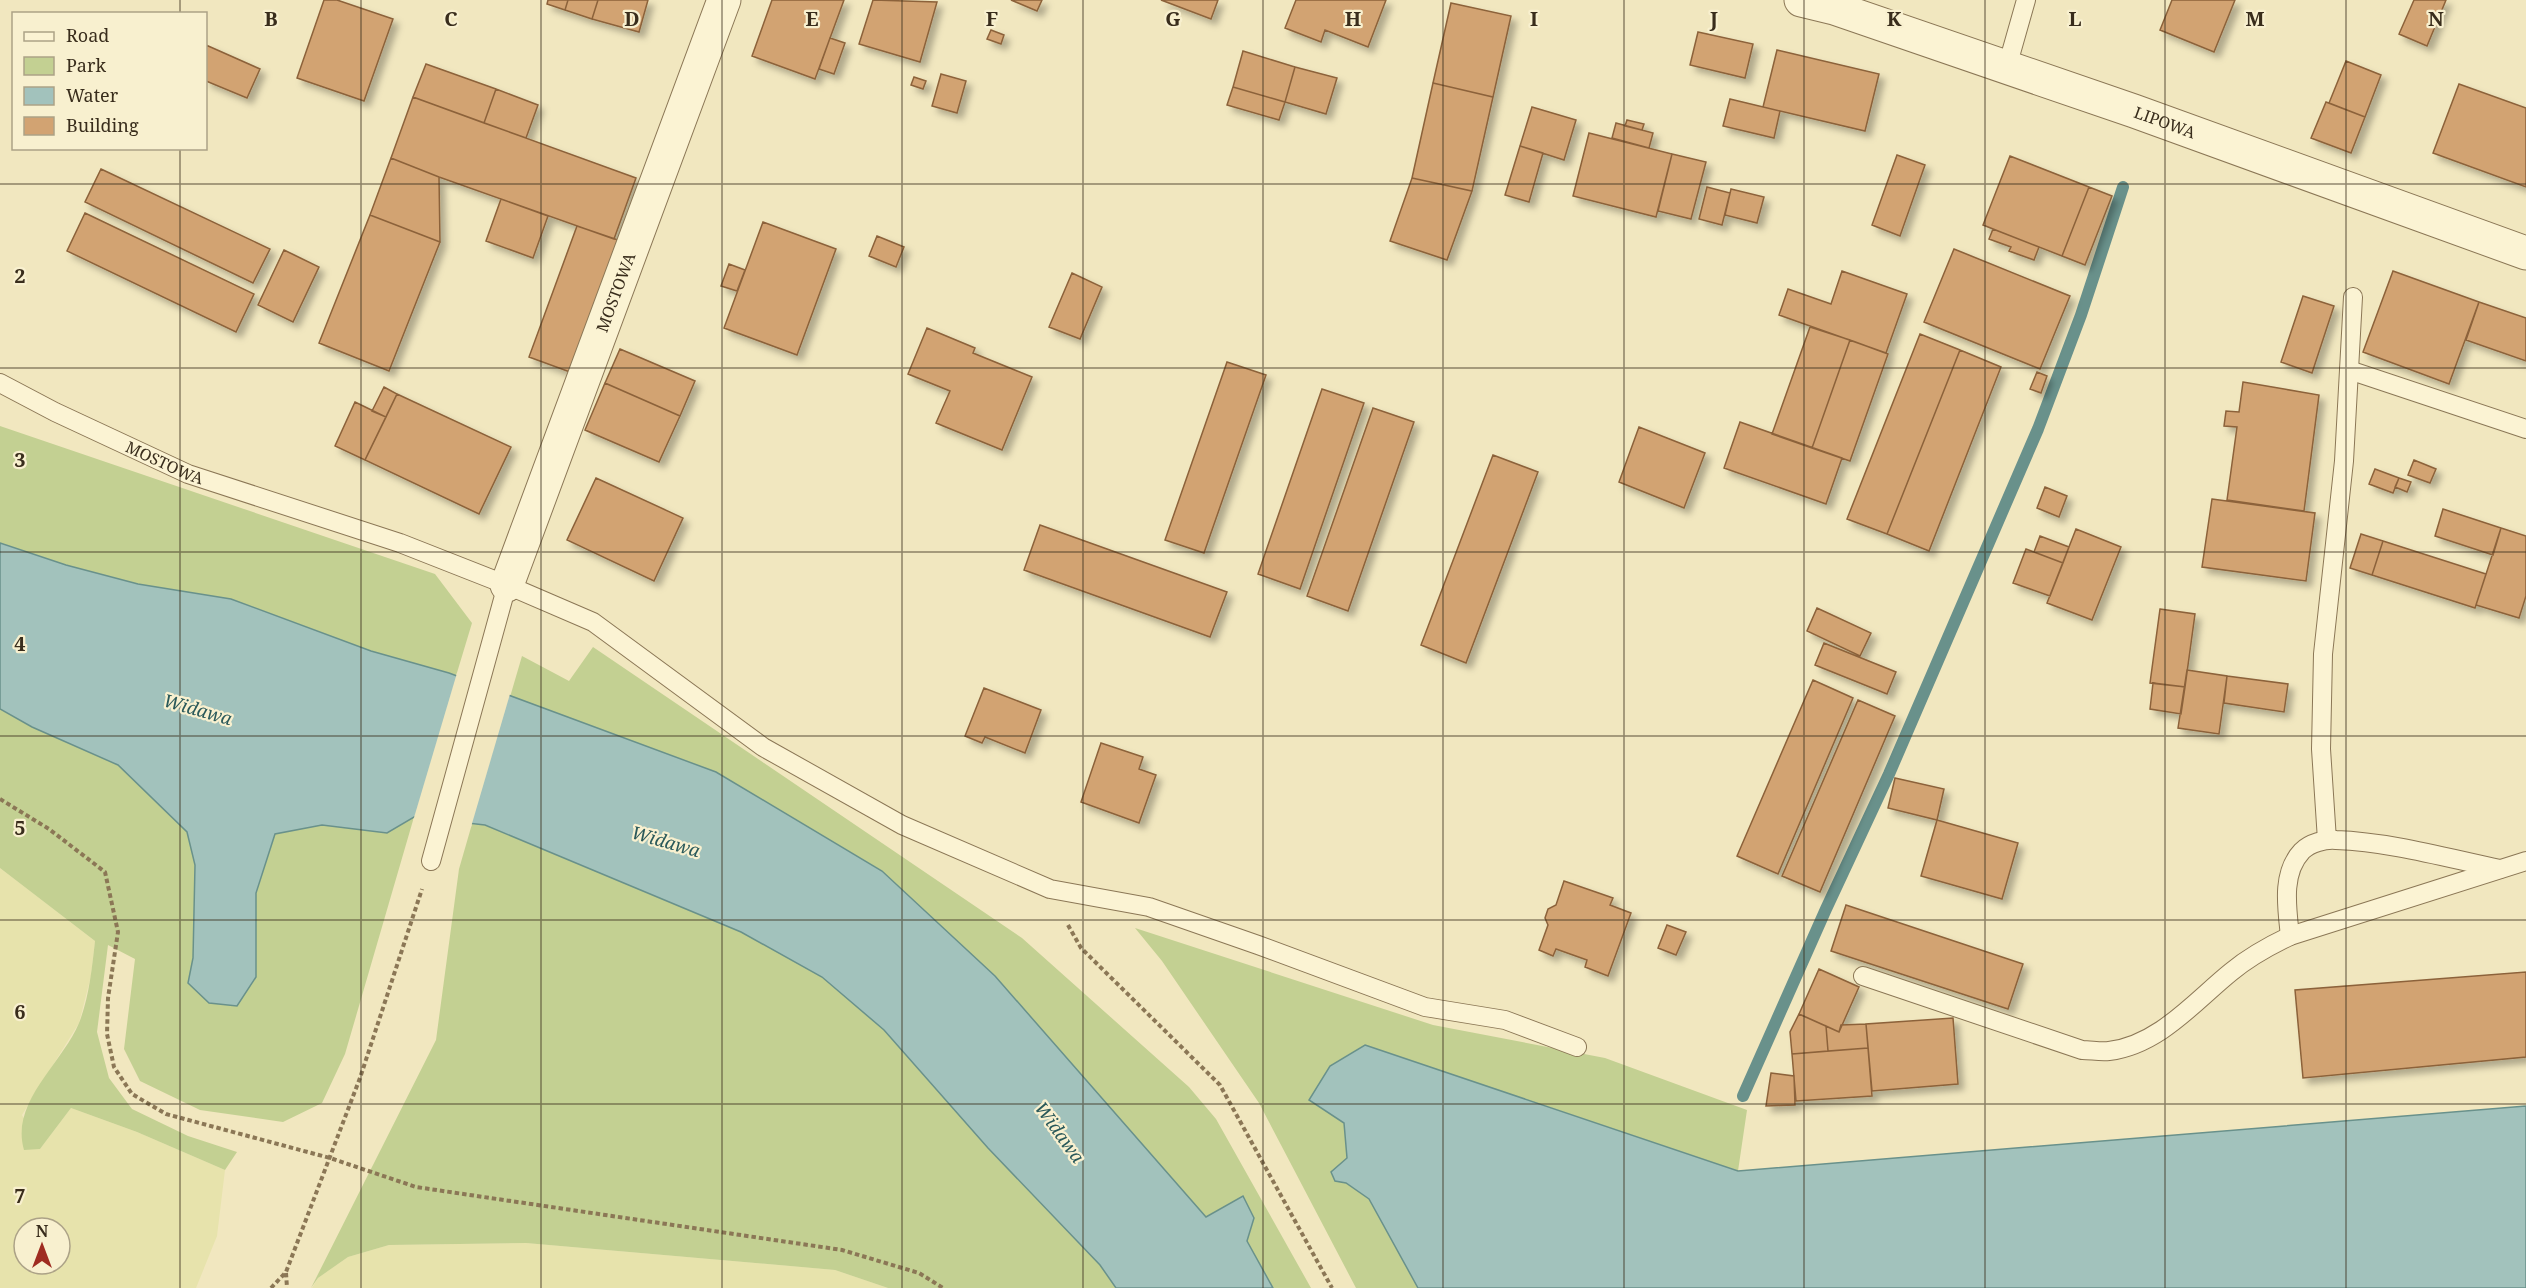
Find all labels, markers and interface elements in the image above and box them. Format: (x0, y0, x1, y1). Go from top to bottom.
text: B (264, 5, 278, 32)
text: C (444, 5, 458, 32)
text: D (624, 5, 640, 32)
text: E (805, 5, 819, 32)
text: F (986, 5, 998, 32)
text: G (1165, 5, 1181, 32)
text: H (1345, 5, 1361, 32)
text: I (1530, 5, 1538, 32)
text: J (1709, 5, 1718, 32)
text: K (1887, 5, 1902, 32)
text: L (2068, 5, 2082, 32)
text: M (2245, 5, 2265, 32)
text: N (2428, 5, 2444, 32)
legend (12, 12, 207, 150)
text: Road (66, 23, 109, 47)
text: Park (66, 53, 106, 77)
text: Water (66, 83, 119, 107)
street label: LIPOWA (2131, 101, 2199, 144)
text: Building (66, 113, 139, 137)
street label: MOSTOWA (591, 249, 641, 335)
text: 2 (14, 262, 26, 289)
street label: MOSTOWA (122, 435, 207, 490)
text: 3 (14, 446, 26, 473)
text: 4 (14, 630, 26, 657)
water label: Widawa (161, 688, 236, 730)
text: 5 (14, 814, 26, 841)
water label: Widawa (629, 820, 704, 862)
text: 6 (14, 998, 26, 1025)
water label: Widawa (1030, 1097, 1091, 1168)
text: 7 (14, 1182, 26, 1209)
north arrow (12, 1216, 72, 1276)
text: N (36, 1220, 49, 1242)

